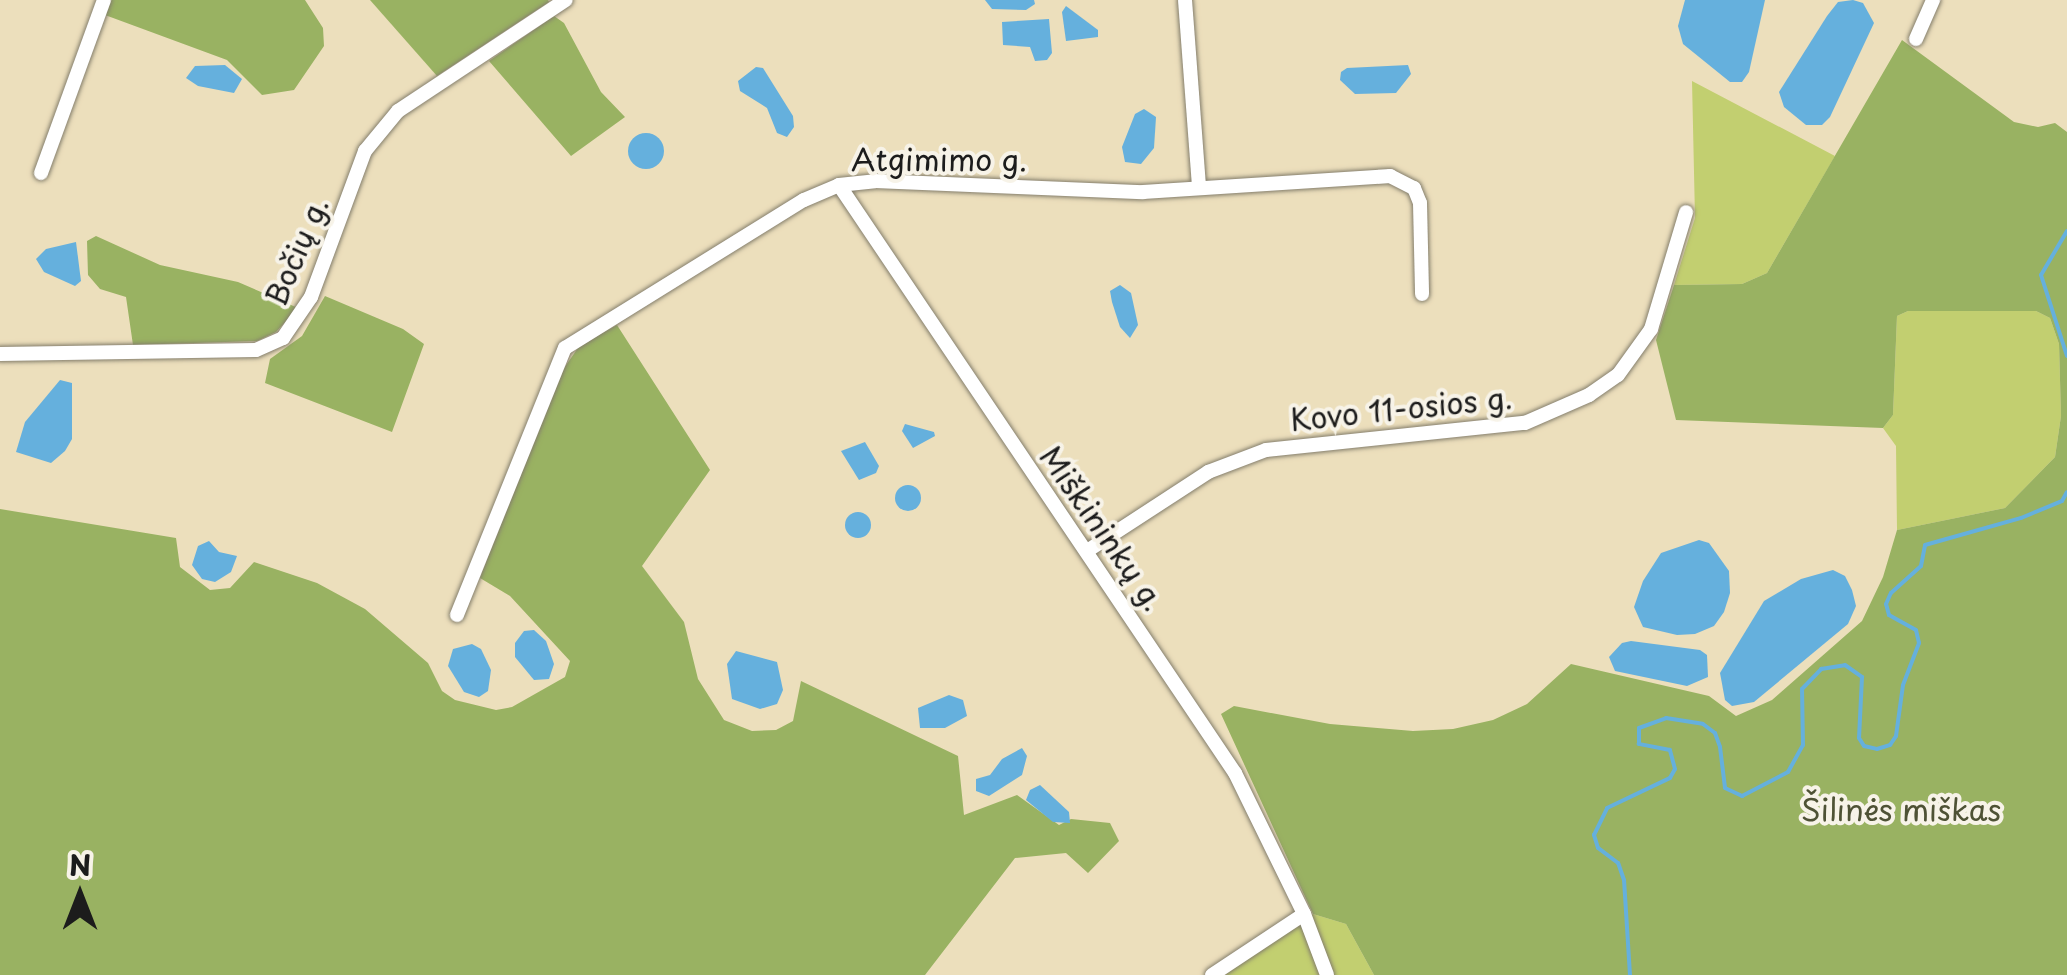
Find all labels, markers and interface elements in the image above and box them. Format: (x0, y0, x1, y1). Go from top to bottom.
street label: Atgimimo g. (851, 141, 1027, 177)
street label: Bočių g. (257, 191, 335, 311)
street label: Kovo 11-osios g. (1289, 378, 1513, 438)
street label: Miškininkų g. (1033, 439, 1173, 617)
park label: Šilinės miškas (1800, 791, 2002, 827)
text: N (69, 843, 91, 886)
north arrow (30, 845, 130, 945)

